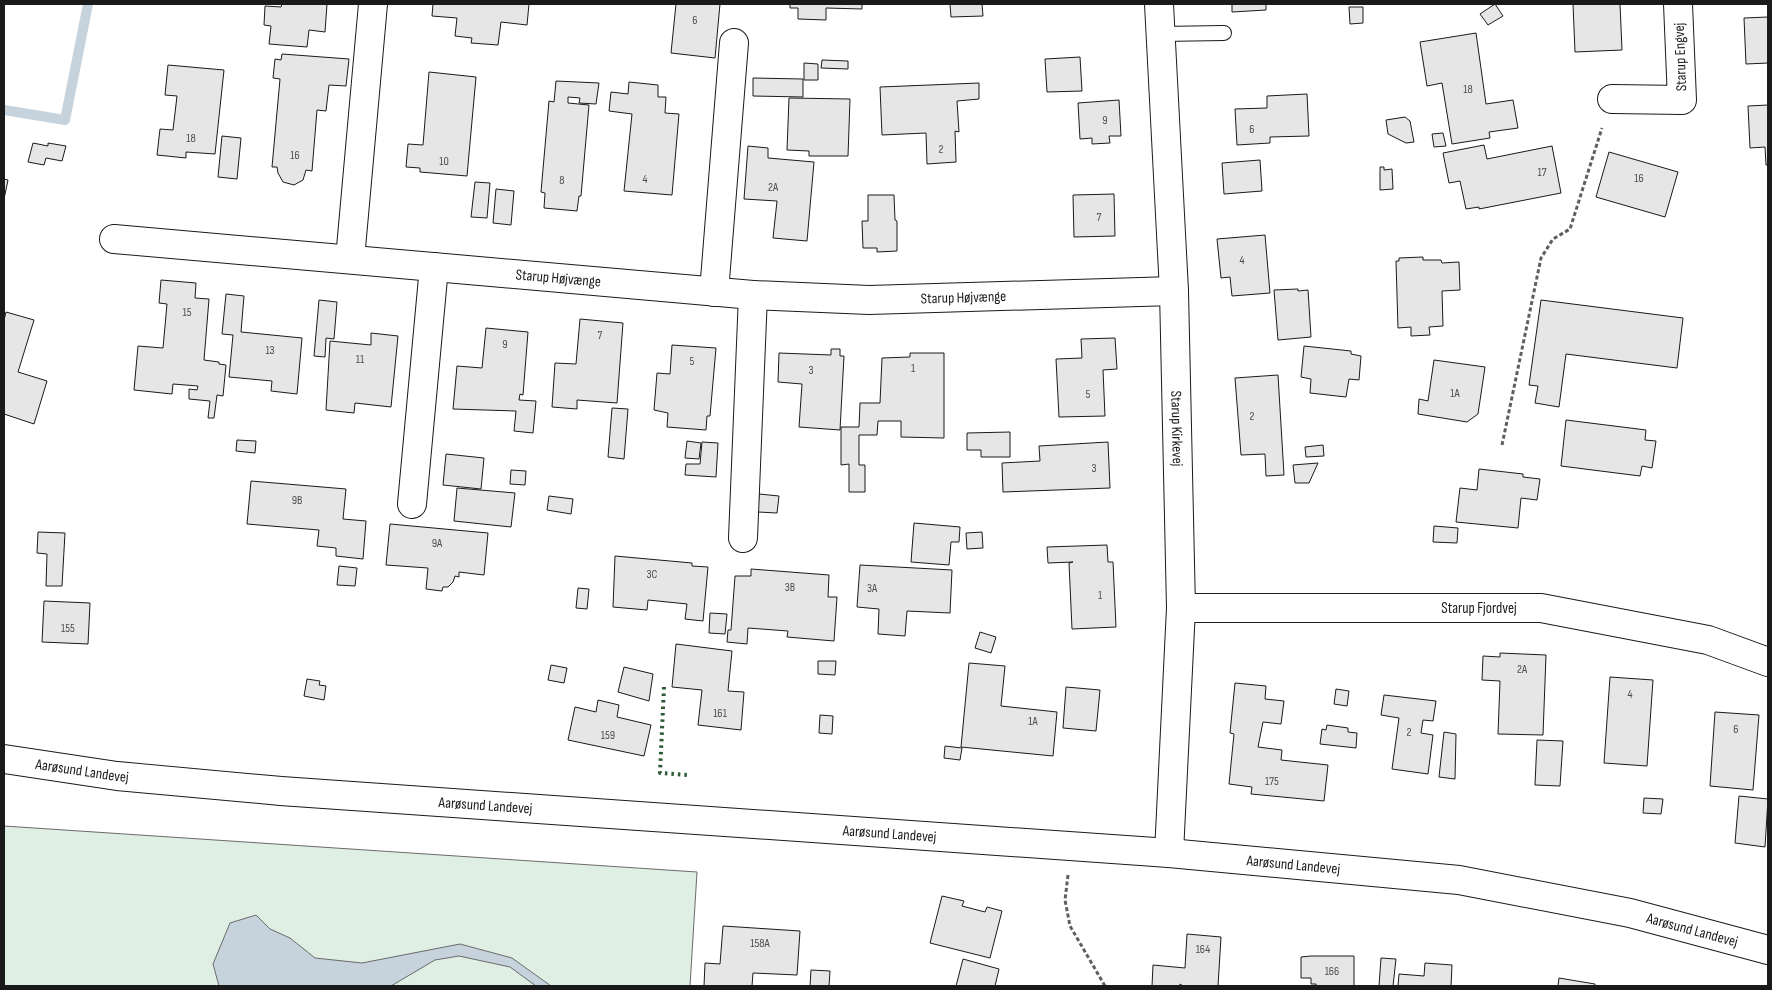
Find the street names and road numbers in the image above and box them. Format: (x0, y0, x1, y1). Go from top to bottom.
street label: Starup Engvej (1670, 22, 1691, 92)
street label: Starup Højvænge (515, 265, 602, 292)
street label: Starup Højvænge (920, 287, 1006, 308)
street label: Starup Kirkevej (1166, 391, 1187, 467)
street label: Starup Fjordvej (1441, 599, 1517, 618)
street label: Aarøsund Landevej (33, 755, 130, 787)
street label: Aarøsund Landevej (437, 793, 533, 819)
street label: Aarøsund Landevej (841, 821, 937, 847)
street label: Aarøsund Landevej (1245, 851, 1341, 879)
street label: Aarøsund Landevej (1643, 909, 1740, 952)

